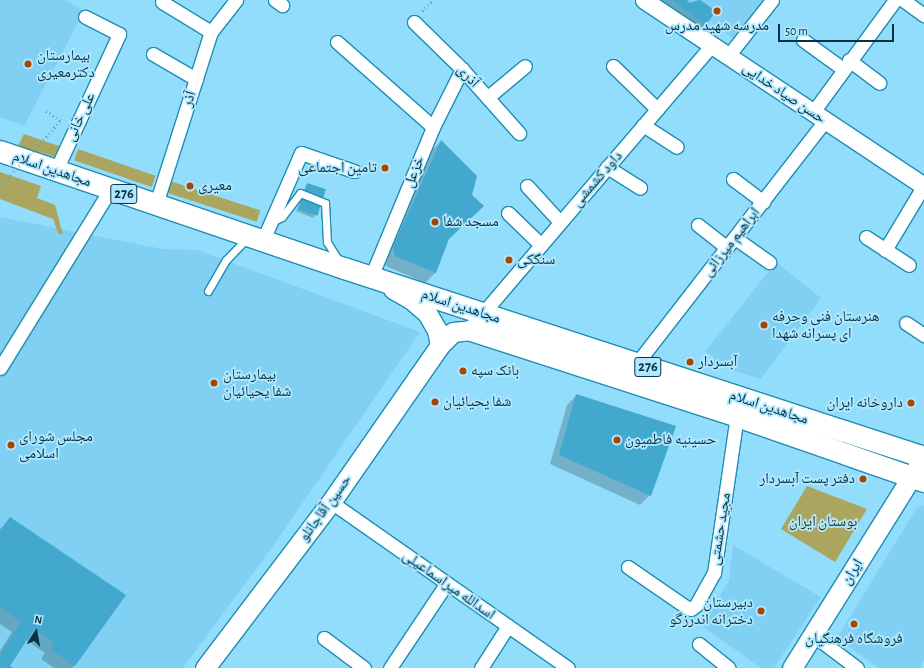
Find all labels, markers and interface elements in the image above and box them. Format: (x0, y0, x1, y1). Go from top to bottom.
marker: مدرسه شهید مدرس (712, 6, 722, 16)
scale bar (780, 16, 896, 42)
place label: مدرسه شهید مدرس (665, 17, 769, 35)
text: 50 m (785, 25, 808, 37)
place label: بیمارستان دکترمعیری (37, 46, 95, 81)
marker: بیمارستان دکترمعیری (22, 58, 34, 70)
street label: حسن صیاد خدایی (739, 59, 829, 127)
street label: آذری (453, 61, 483, 91)
street label: آذر (178, 89, 200, 109)
street label: علی خانی (61, 90, 99, 144)
street label: مجاهدین اسلام (10, 147, 94, 191)
street label: داود کشمشی (568, 147, 626, 211)
street label: خزعل (400, 154, 428, 190)
place label: تامین اجتماعی (298, 159, 377, 177)
marker: تامین اجتماعی (380, 163, 390, 173)
place label: معیری (198, 177, 232, 195)
marker: معیری (185, 181, 195, 191)
road number: 276 (110, 182, 138, 206)
street label: ابراهیم میرزائی (698, 204, 764, 280)
place label: مسجد شفا (443, 213, 499, 231)
marker: مسجد شفا (430, 217, 440, 227)
place label: سنگکی (517, 251, 555, 269)
marker: سنگکی (504, 255, 514, 265)
street label: مجاهدین اسلام (419, 285, 503, 327)
place label: هنرستان فنی وحرفه ای پسرانه شهدا (772, 307, 880, 342)
marker: هنرستان فنی وحرفه ای پسرانه شهدا (759, 320, 769, 330)
place label: آبسردار (698, 353, 737, 371)
road number: 276 (634, 355, 662, 379)
marker: آبسردار (685, 357, 695, 367)
place label: بانک سپه (471, 362, 519, 380)
place label: بیمارستان شفا یحیائیان (223, 365, 291, 400)
marker: بانک سپه (458, 366, 468, 376)
marker: بیمارستان شفا یحیائیان (208, 377, 220, 389)
street label: مجاهدین اسلام (727, 386, 811, 428)
place label: شفا یحیائیان (443, 393, 511, 411)
place label: داروخانه ایران (827, 394, 903, 412)
marker: شفا یحیائیان (430, 397, 440, 407)
marker: داروخانه ایران (906, 398, 916, 408)
place label: مجلس شورای اسلامی (19, 427, 93, 462)
place label: حسینیه فاطمیون (625, 431, 716, 449)
marker: حسینیه فاطمیون (612, 435, 622, 445)
marker: مجلس شورای اسلامی (6, 440, 16, 450)
place label: دفتر پست آبسردار (759, 470, 855, 488)
street label: حسین آقاجانلو (295, 471, 355, 545)
marker: دفتر پست آبسردار (858, 474, 868, 484)
street label: مجید حشمتی (705, 491, 735, 567)
park label: بوستان ایران (789, 513, 857, 531)
street label: اسدالله میراسماعیلی (399, 546, 499, 624)
street label: ایران (837, 556, 867, 588)
place label: دبیرستان دخترانه اندرزگو (669, 593, 753, 628)
marker: دبیرستان دخترانه اندرزگو (756, 606, 766, 616)
north arrow (16, 612, 56, 652)
text: N (34, 614, 43, 626)
marker: فروشگاه فرهنگیان (849, 619, 859, 629)
place label: فروشگاه فرهنگیان (805, 630, 903, 648)

